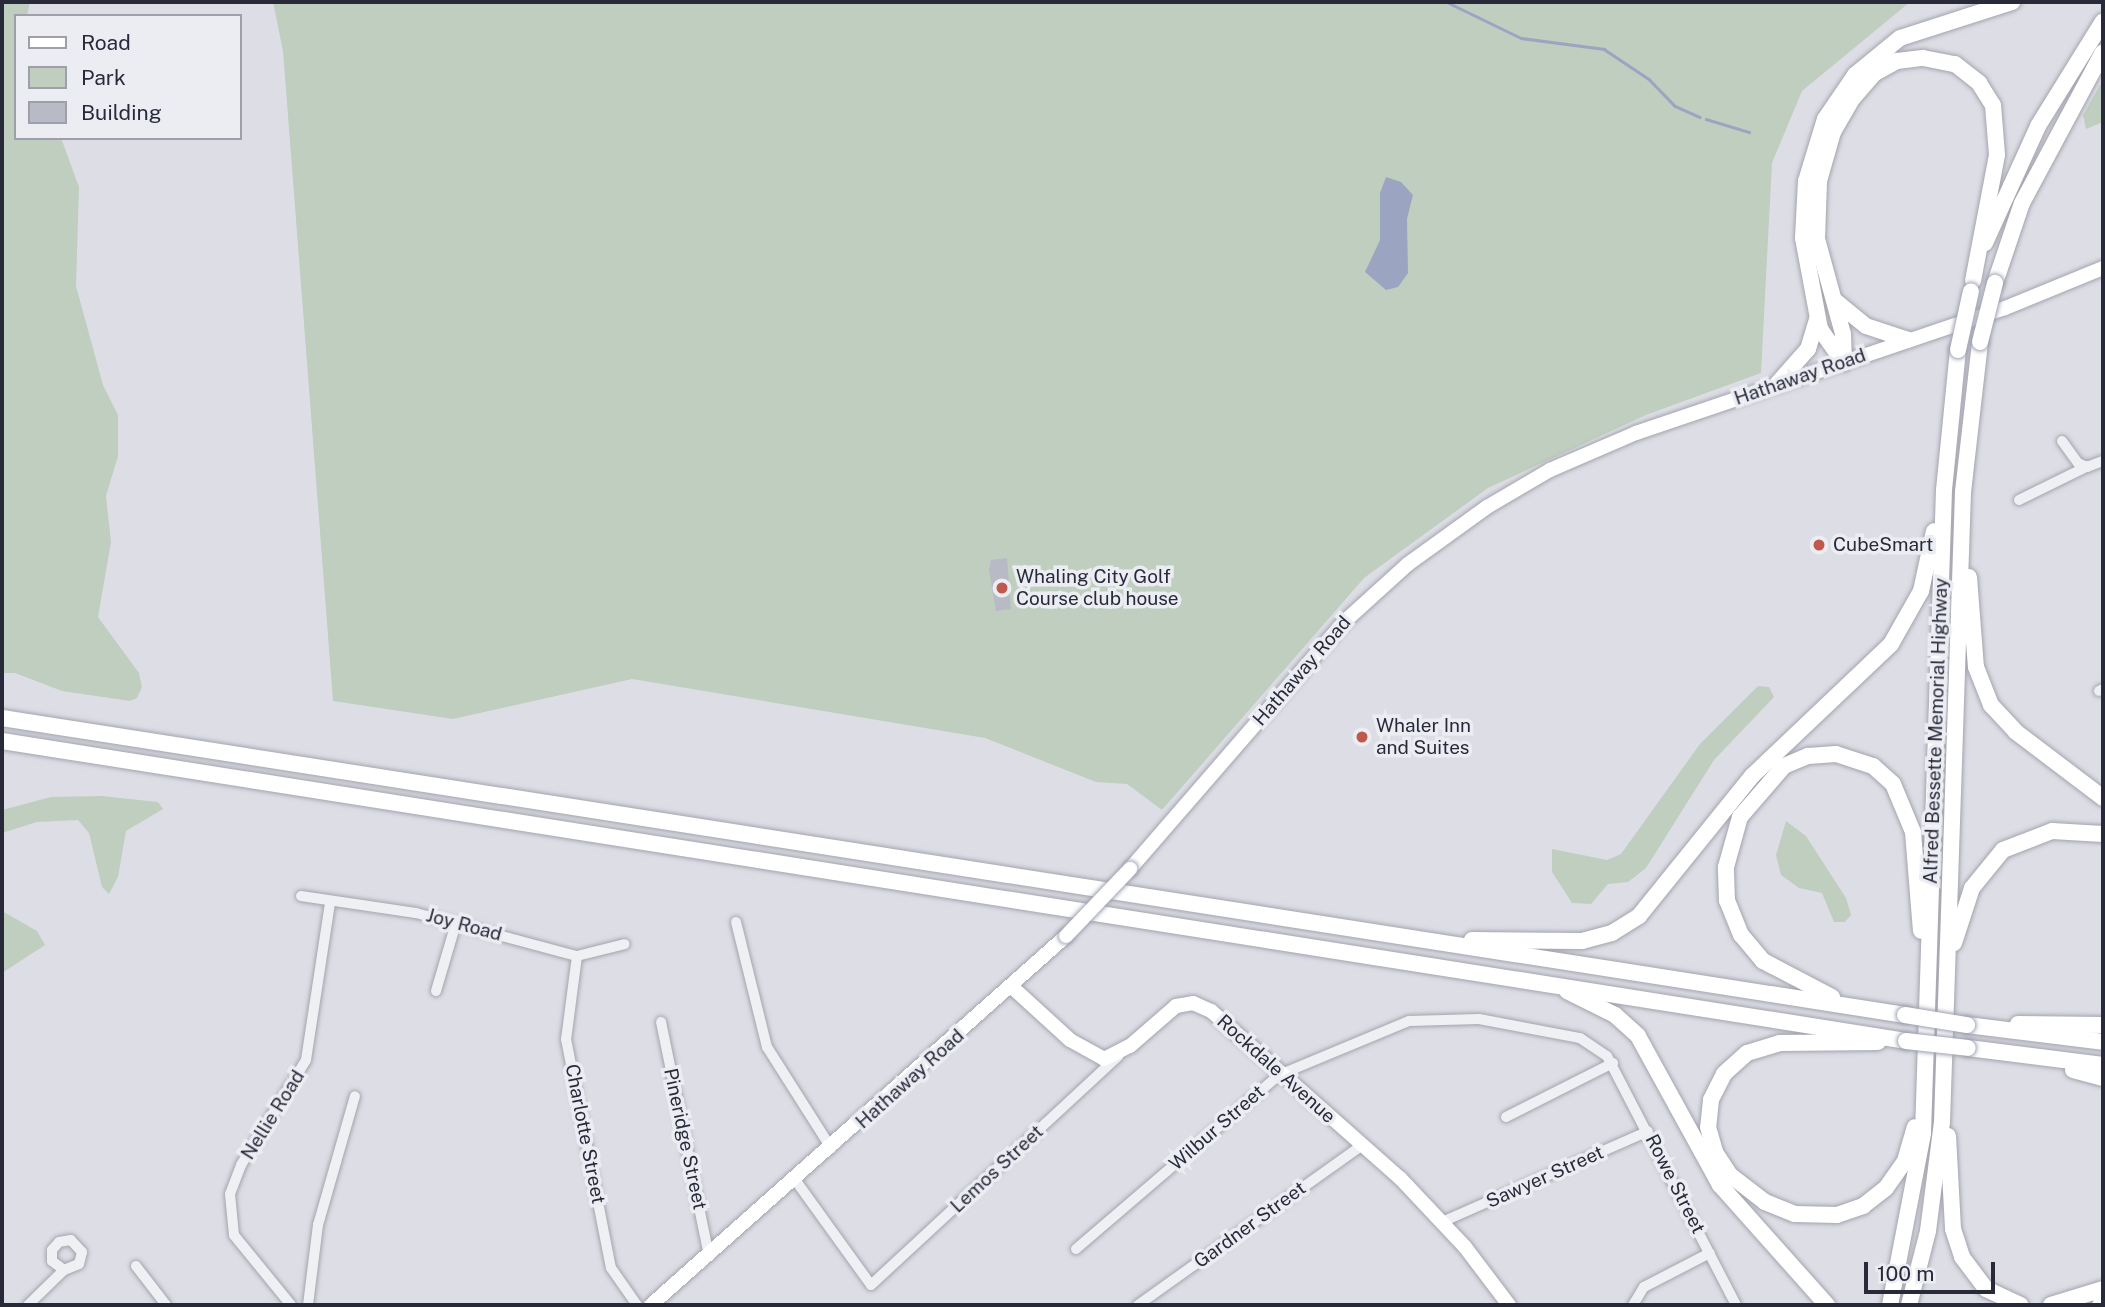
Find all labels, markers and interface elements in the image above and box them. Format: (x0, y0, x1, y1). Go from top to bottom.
legend (14, 14, 242, 140)
text: Road (81, 30, 131, 55)
text: Park (81, 65, 126, 90)
text: Building (81, 100, 162, 125)
street label: Hathaway Road (1731, 344, 1869, 410)
place label: CubeSmart (1833, 534, 1934, 556)
marker: CubeSmart (1811, 537, 1827, 553)
place label: Whaling City Golf Course club house (1016, 566, 1179, 610)
street label: Alfred Bessette Memorial Highway (1919, 577, 1953, 885)
marker: Whaling City Golf Course club house (994, 580, 1010, 596)
street label: Hathaway Road (1248, 612, 1356, 730)
place label: Whaler Inn and Suites (1376, 715, 1471, 759)
marker: Whaler Inn and Suites (1354, 729, 1370, 745)
street label: Joy Road (423, 904, 505, 946)
street label: Rockdale Avenue (1212, 1010, 1340, 1128)
street label: Hathaway Road (851, 1024, 969, 1134)
street label: Charlotte Street (560, 1062, 610, 1206)
street label: Nellie Road (237, 1066, 309, 1164)
street label: Pineridge Street (659, 1066, 711, 1212)
street label: Wilbur Street (1165, 1080, 1269, 1176)
street label: Lemos Street (946, 1120, 1048, 1218)
street label: Rowe Street (1640, 1130, 1710, 1238)
street label: Sawyer Street (1483, 1141, 1607, 1213)
street label: Gardner Street (1190, 1177, 1310, 1273)
scale bar (1867, 1248, 1998, 1292)
text: 100 m (1877, 1261, 1934, 1286)

